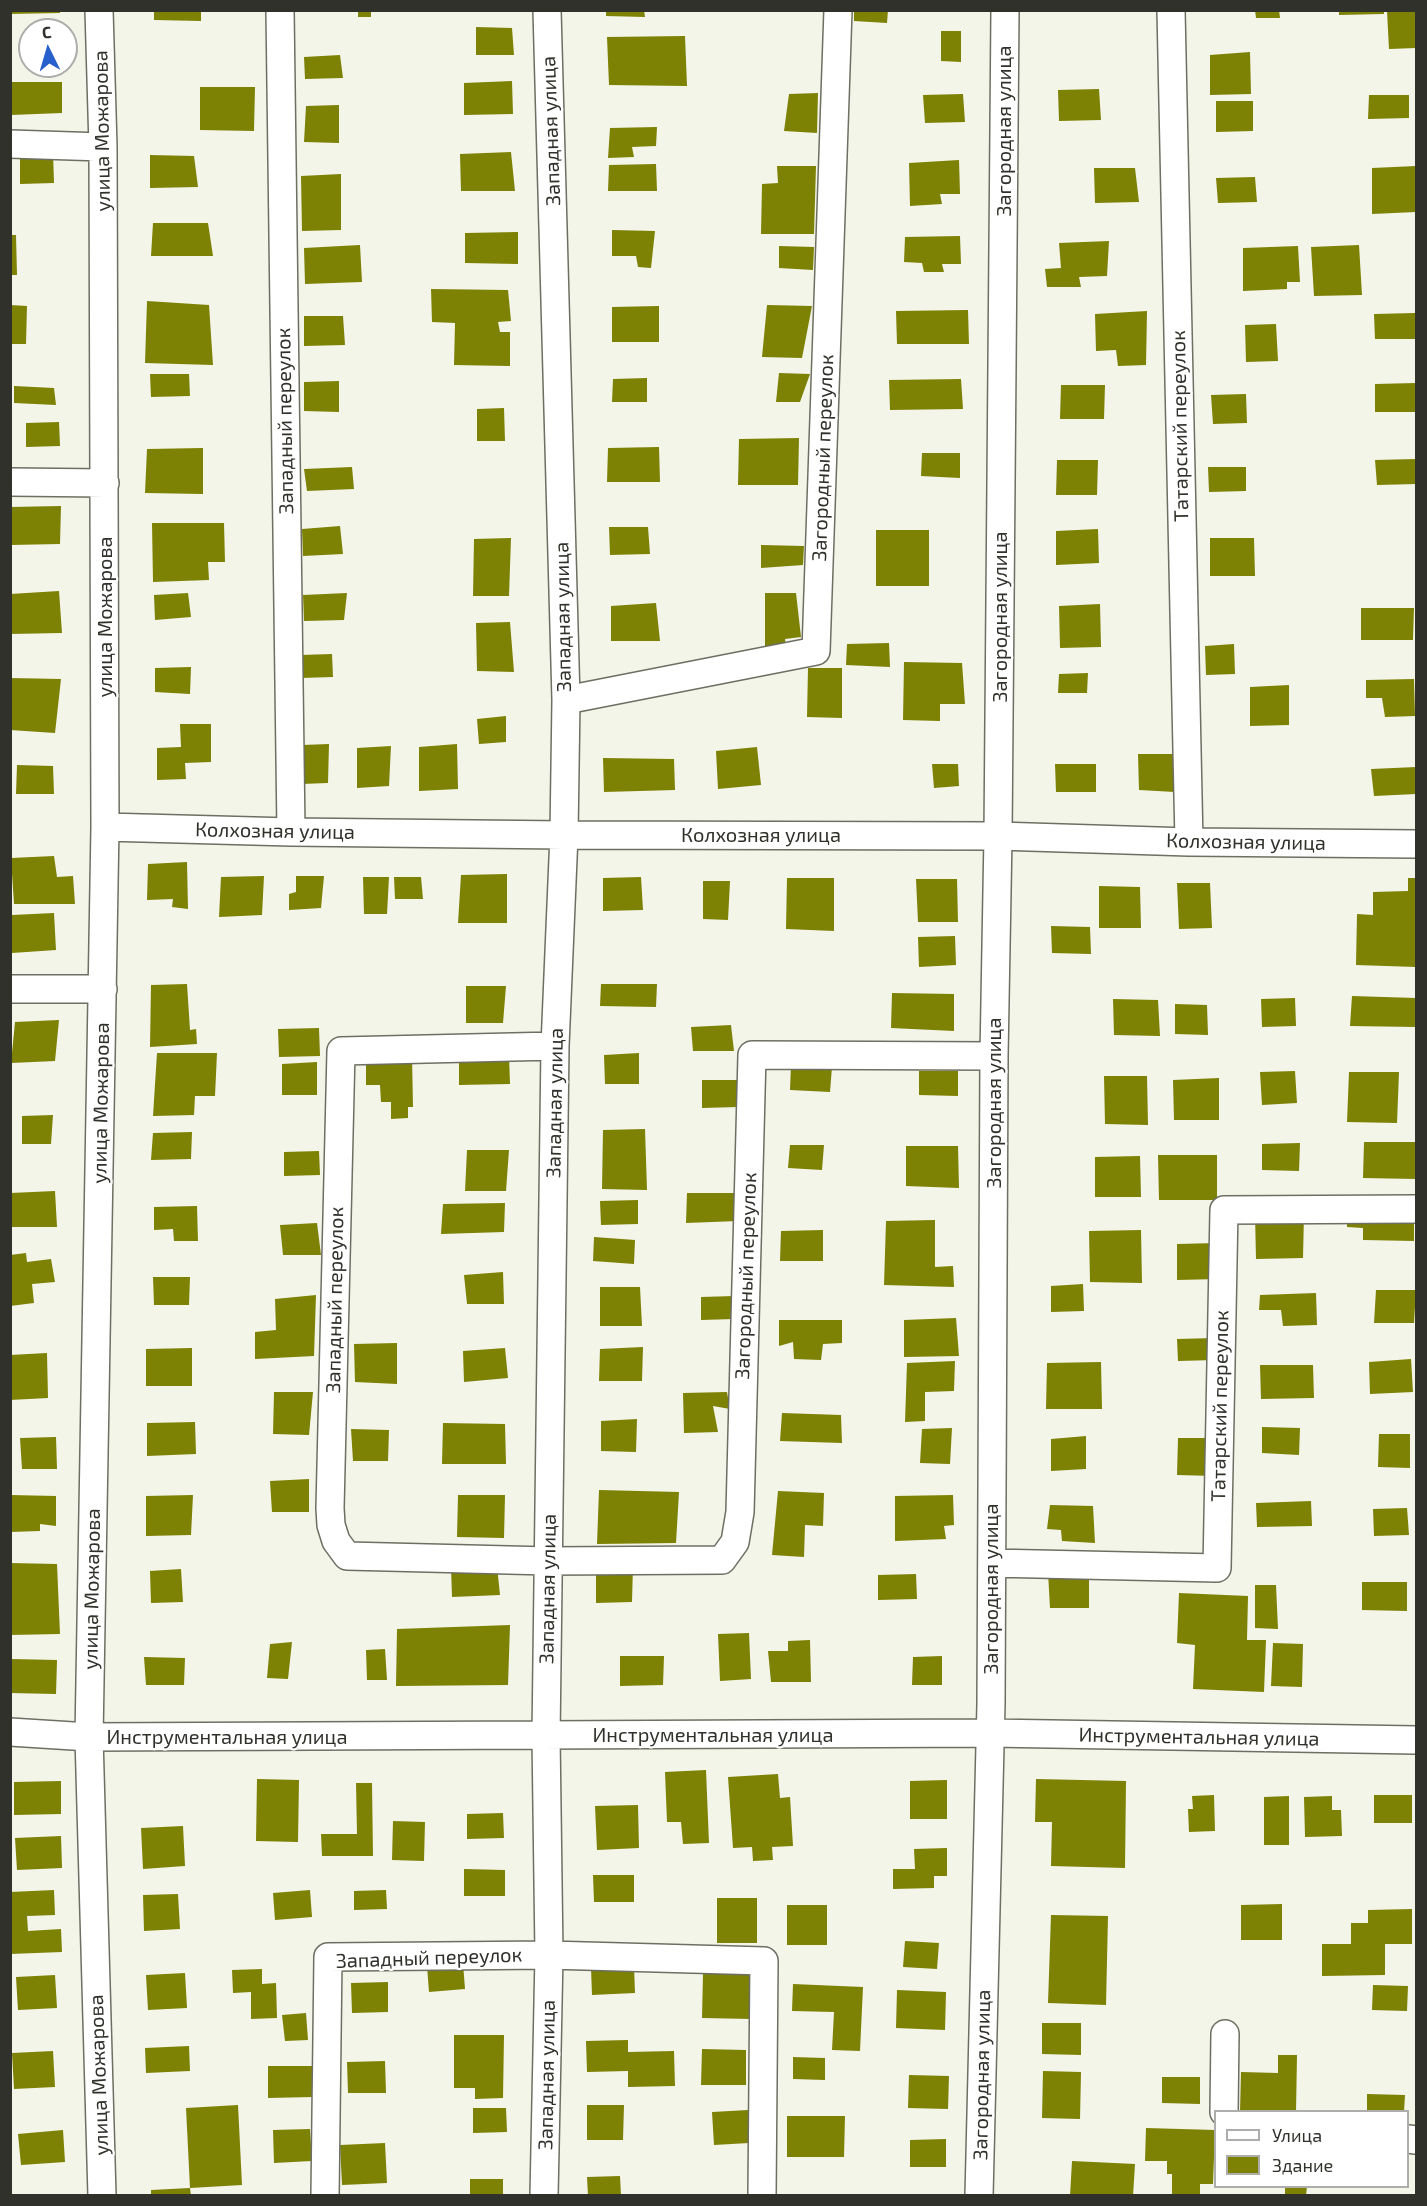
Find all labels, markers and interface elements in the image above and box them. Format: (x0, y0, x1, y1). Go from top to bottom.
north arrow (18, 18, 78, 78)
text: С (41, 22, 52, 41)
street label: Загородная улица (992, 46, 1016, 216)
street label: улица Можарова (89, 50, 115, 212)
street label: Западная улица (536, 56, 566, 206)
street label: Западный переулок (271, 327, 299, 515)
street label: Татарский переулок (1166, 330, 1194, 522)
street label: Загородный переулок (807, 354, 839, 562)
street label: Загородная улица (988, 532, 1012, 702)
street label: улица Можарова (93, 536, 117, 698)
street label: Западная улица (550, 542, 576, 692)
street label: Колхозная улица (195, 818, 355, 844)
street label: Колхозная улица (681, 823, 841, 847)
street label: Колхозная улица (1166, 829, 1326, 855)
street label: Загородная улица (982, 1018, 1006, 1188)
street label: улица Можарова (88, 1022, 114, 1184)
street label: Западная улица (542, 1028, 568, 1178)
street label: Загородный переулок (730, 1172, 762, 1380)
street label: Западный переулок (321, 1206, 349, 1394)
street label: Татарский переулок (1206, 1310, 1234, 1502)
street label: Загородная улица (979, 1504, 1003, 1674)
street label: улица Можарова (79, 1508, 105, 1670)
street label: Западная улица (535, 1514, 561, 1664)
street label: Инструментальная улица (593, 1723, 833, 1747)
street label: Инструментальная улица (1078, 1723, 1320, 1751)
street label: Инструментальная улица (107, 1725, 347, 1749)
street label: Западный переулок (335, 1943, 523, 1973)
street label: Загородная улица (969, 1989, 995, 2161)
street label: улица Можарова (84, 1994, 114, 2156)
street label: Западная улица (534, 2000, 560, 2150)
legend (1214, 2110, 1409, 2188)
text: Улица (1272, 2124, 1322, 2146)
text: Здание (1272, 2154, 1333, 2176)

